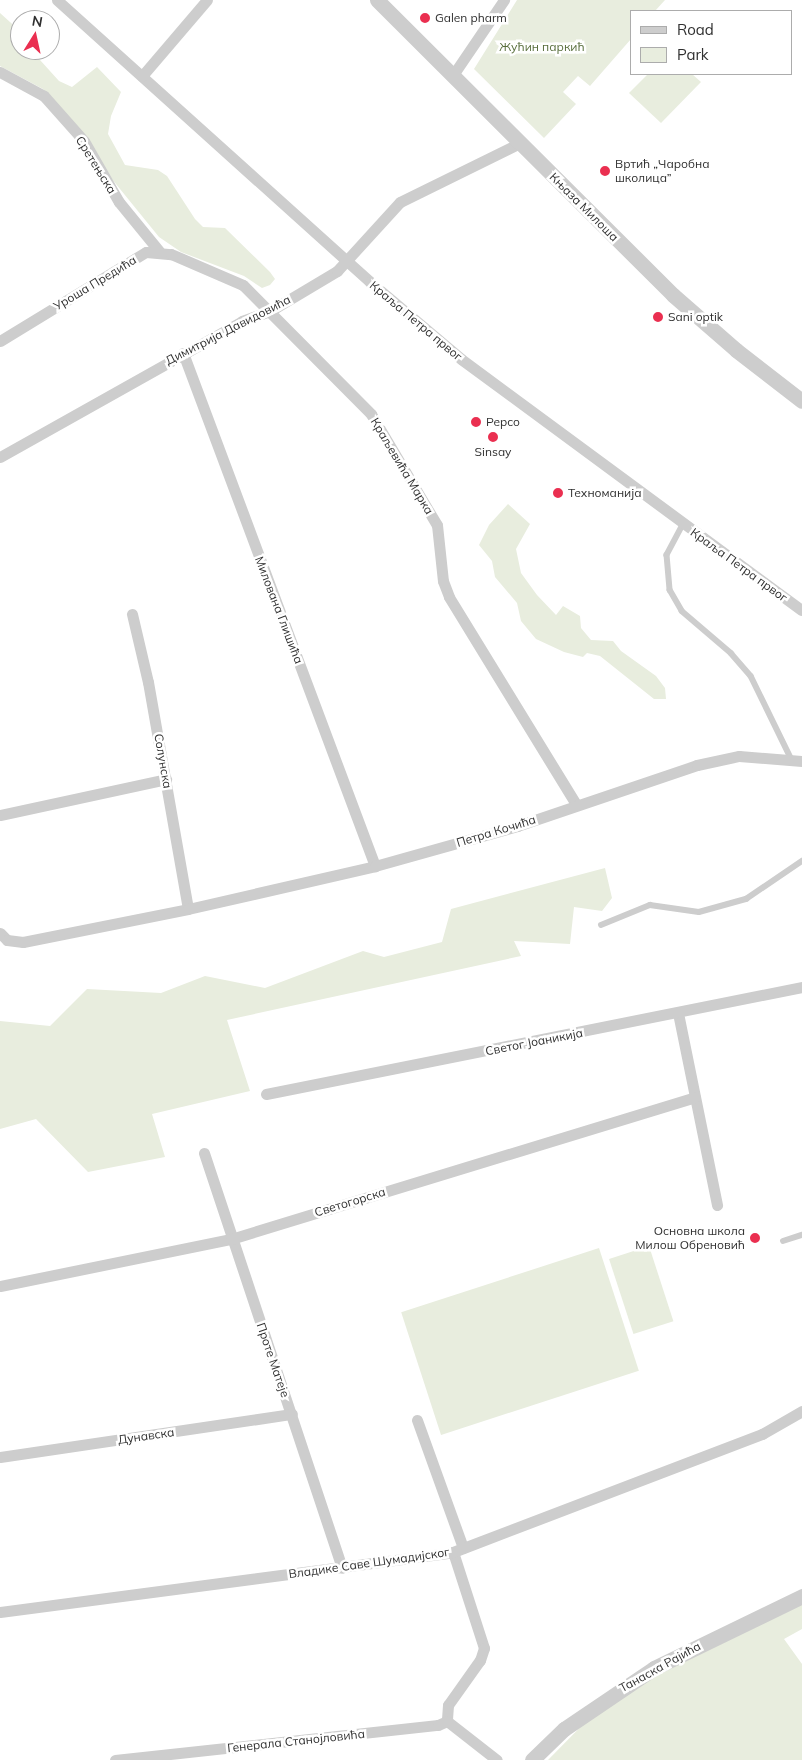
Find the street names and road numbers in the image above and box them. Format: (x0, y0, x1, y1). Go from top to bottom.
street label: Сретењска (73, 134, 119, 196)
street label: Књаза Милоша (547, 170, 621, 244)
street label: Уроша Предића (51, 253, 139, 313)
street label: Краља Петра првог (367, 278, 465, 364)
street label: Димитрија Давидовића (163, 292, 293, 368)
street label: Краљевића Марка (367, 415, 437, 517)
street label: Краља Петра првог (688, 525, 790, 605)
street label: Милована Глишића (252, 554, 306, 666)
street label: Солунска (151, 732, 175, 790)
street label: Петра Кочића (455, 812, 537, 850)
street label: Светог Јоаникија (484, 1025, 584, 1059)
street label: Светогорска (313, 1184, 387, 1220)
street label: Проте Матеје (253, 1321, 293, 1399)
street label: Дунавска (117, 1425, 175, 1447)
street label: Владике Саве Шумадијског (288, 1545, 450, 1581)
street label: Танаска Рајића (617, 1639, 703, 1695)
street label: Генерала Станојловића (226, 1727, 366, 1755)

